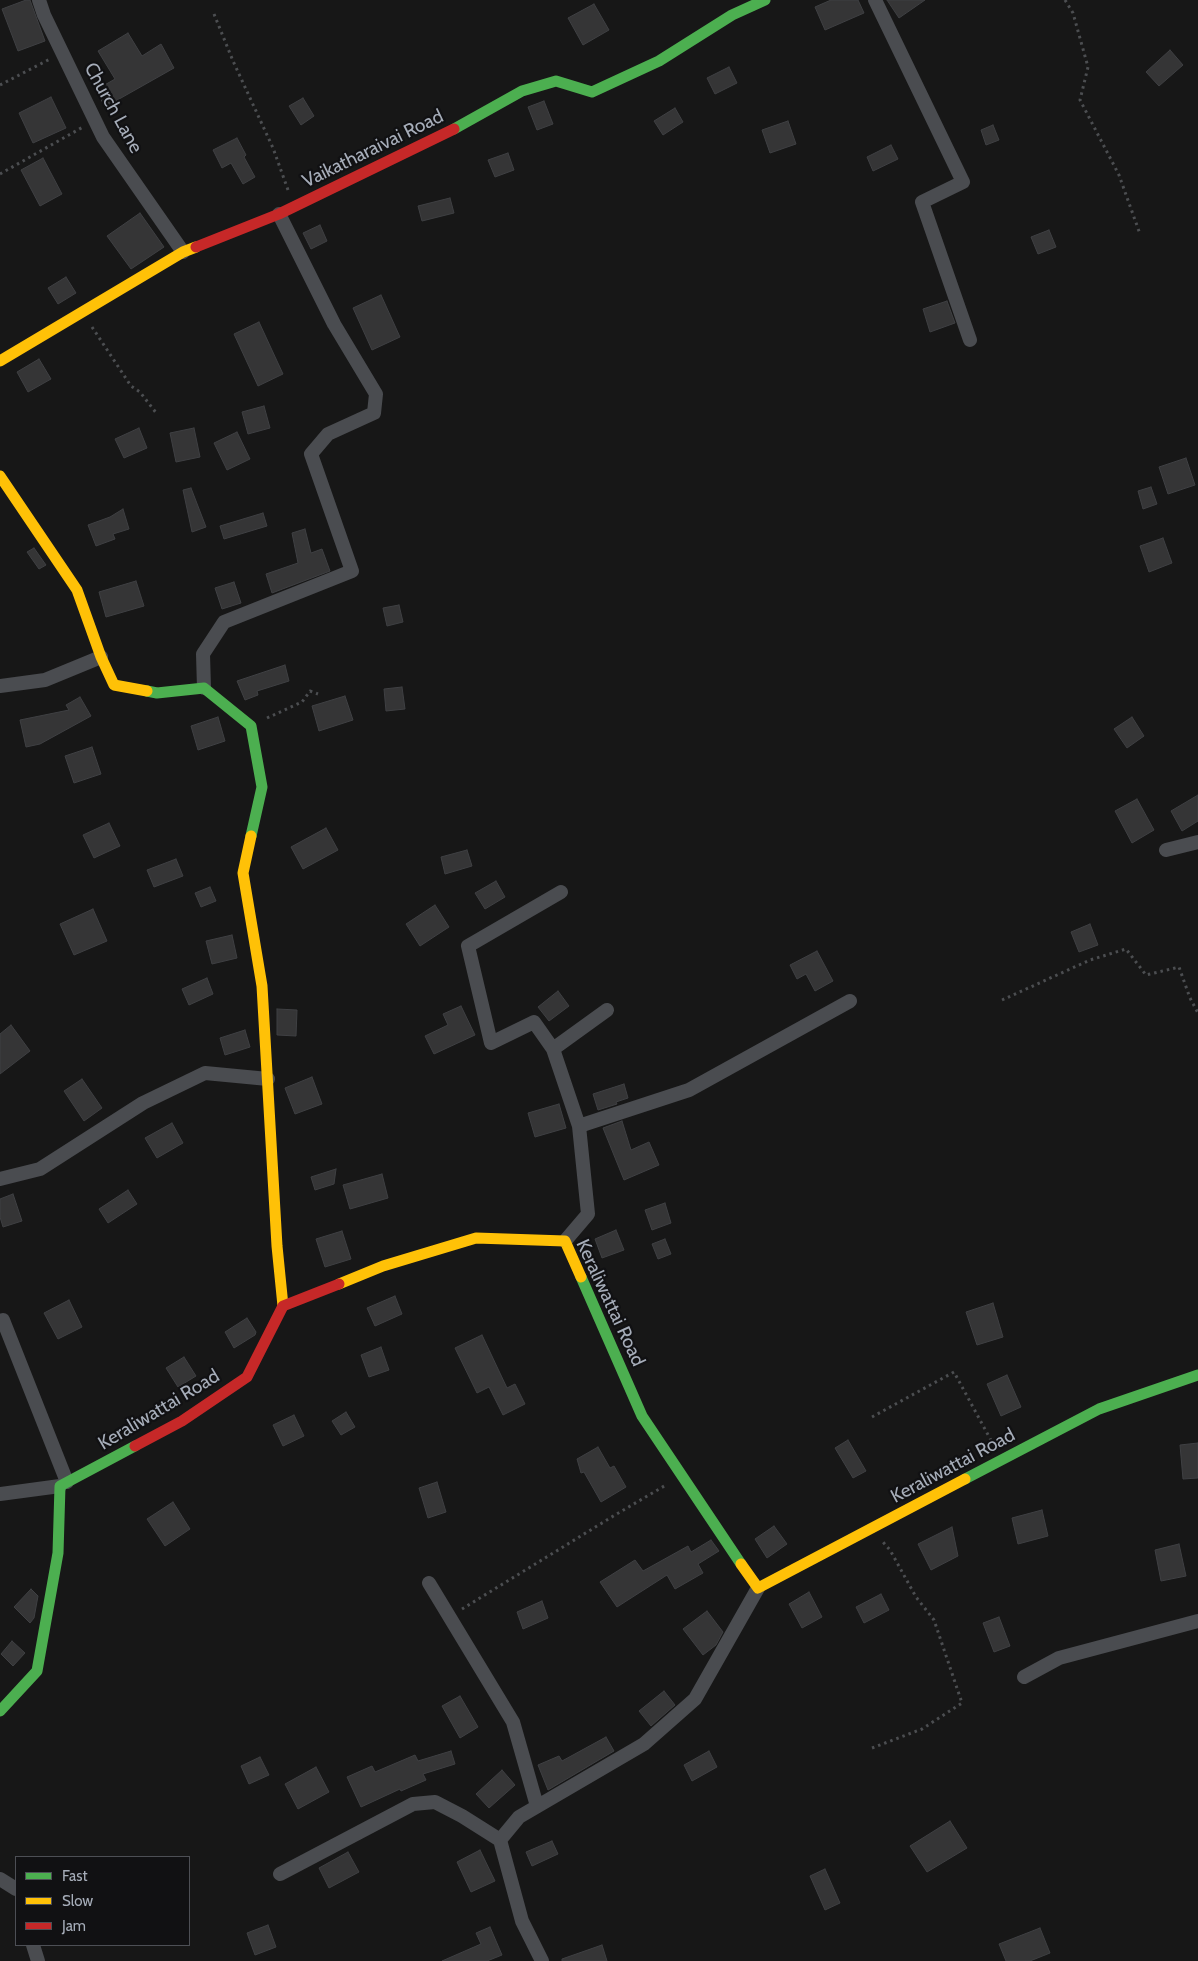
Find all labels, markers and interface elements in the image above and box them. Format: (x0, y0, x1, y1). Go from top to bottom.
street label: Church Lane (79, 59, 147, 157)
street label: Vaikatharaivai Road (299, 105, 447, 193)
street label: Keraliwattai Road (571, 1236, 649, 1370)
street label: Keraliwattai Road (94, 1365, 224, 1455)
street label: Keraliwattai Road (887, 1424, 1019, 1508)
legend (15, 1856, 190, 1946)
text: Fast (62, 1867, 87, 1885)
text: Slow (62, 1892, 93, 1910)
text: Jam (62, 1917, 86, 1935)

